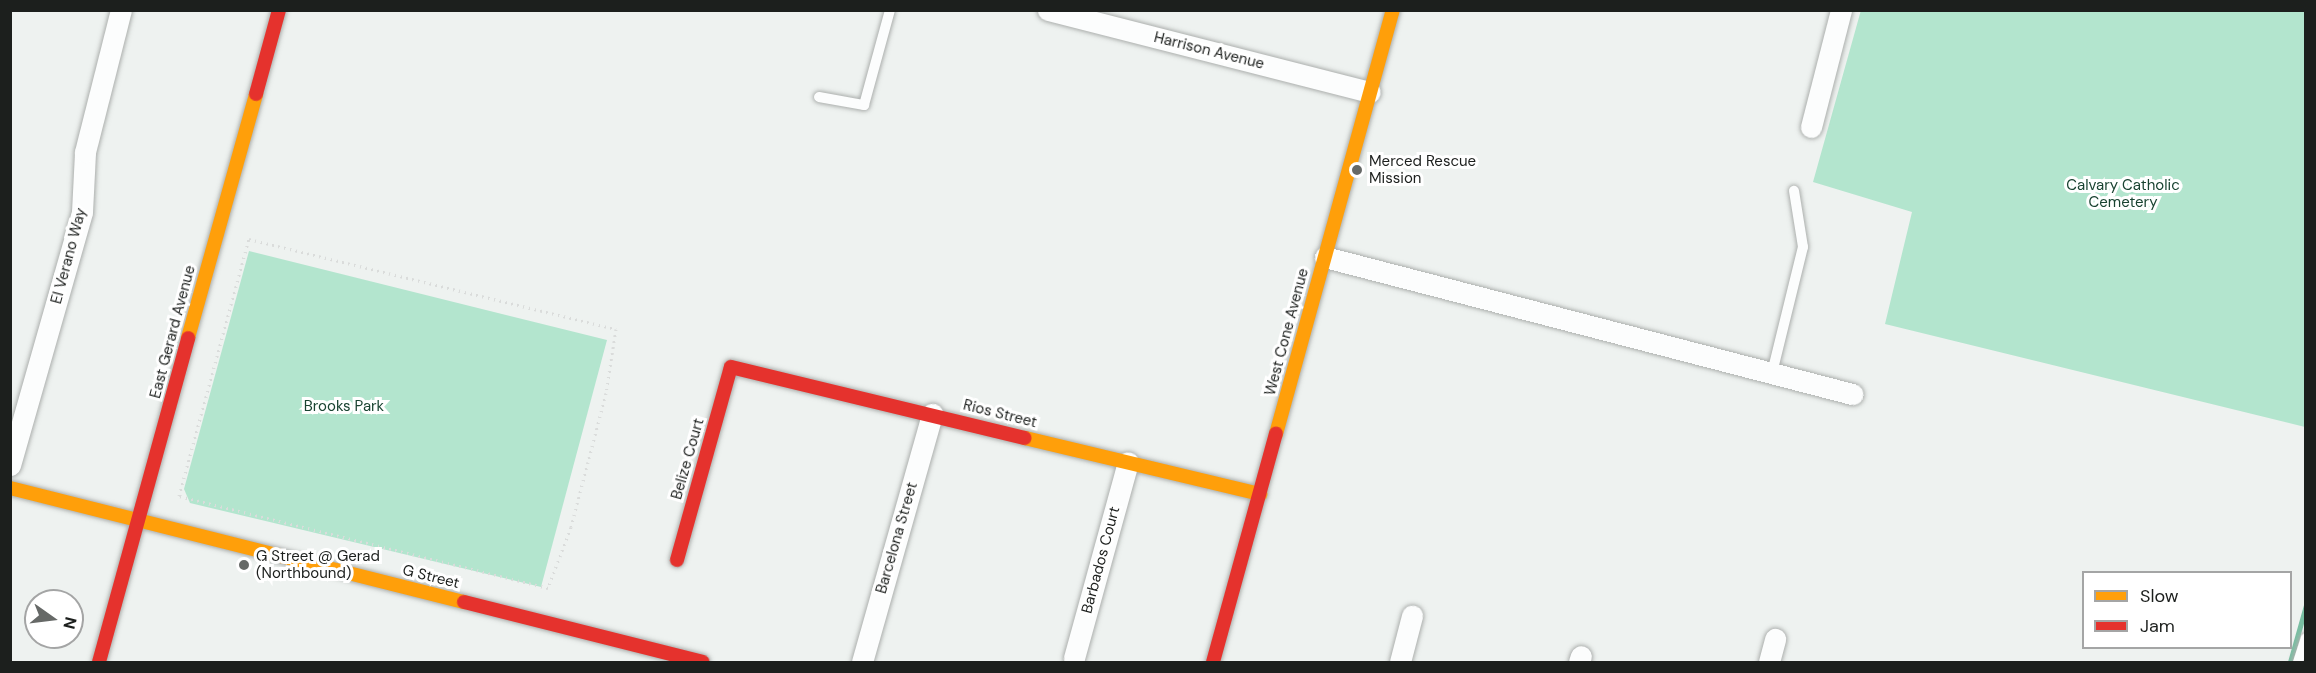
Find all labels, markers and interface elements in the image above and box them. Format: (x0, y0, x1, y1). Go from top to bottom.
street label: Harrison Avenue (1152, 29, 1266, 73)
place label: Merced Rescue Mission (1369, 152, 1476, 187)
marker: Merced Rescue Mission (1350, 163, 1364, 177)
park label: Calvary Catholic Cemetery (2066, 176, 2180, 211)
street label: El Verano Way (48, 206, 90, 306)
street label: East Gerard Avenue (147, 264, 199, 400)
street label: West Cone Avenue (1261, 266, 1313, 398)
street label: Rios Street (961, 396, 1039, 432)
park label: Brooks Park (304, 398, 384, 416)
street label: Belize Court (668, 416, 708, 502)
street label: Barcelona Street (872, 480, 922, 596)
street label: Barbados Court (1078, 505, 1124, 615)
place label: G Street @ Gerad (Northbound) (256, 547, 380, 582)
marker: G Street @ Gerad (Northbound) (237, 558, 251, 572)
street label: G Street (401, 561, 461, 593)
legend (2082, 571, 2292, 649)
text: Slow (2140, 584, 2179, 608)
north arrow (24, 589, 84, 649)
text: Jam (2140, 614, 2175, 638)
text: N (58, 615, 82, 631)

